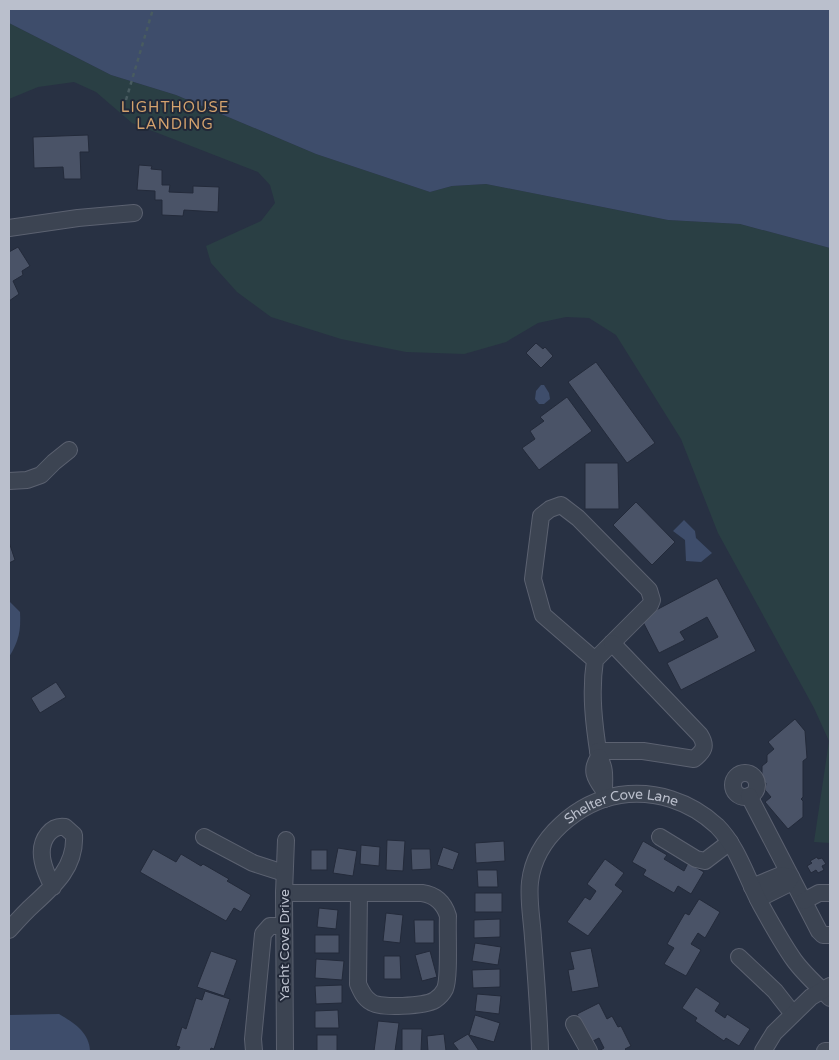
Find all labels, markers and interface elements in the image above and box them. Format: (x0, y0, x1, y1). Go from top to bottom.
district label: LIGHTHOUSE LANDING (121, 98, 229, 133)
street label: Shelter Cove Lane (561, 786, 681, 828)
street label: Yacht Cove Drive (276, 889, 293, 1001)

